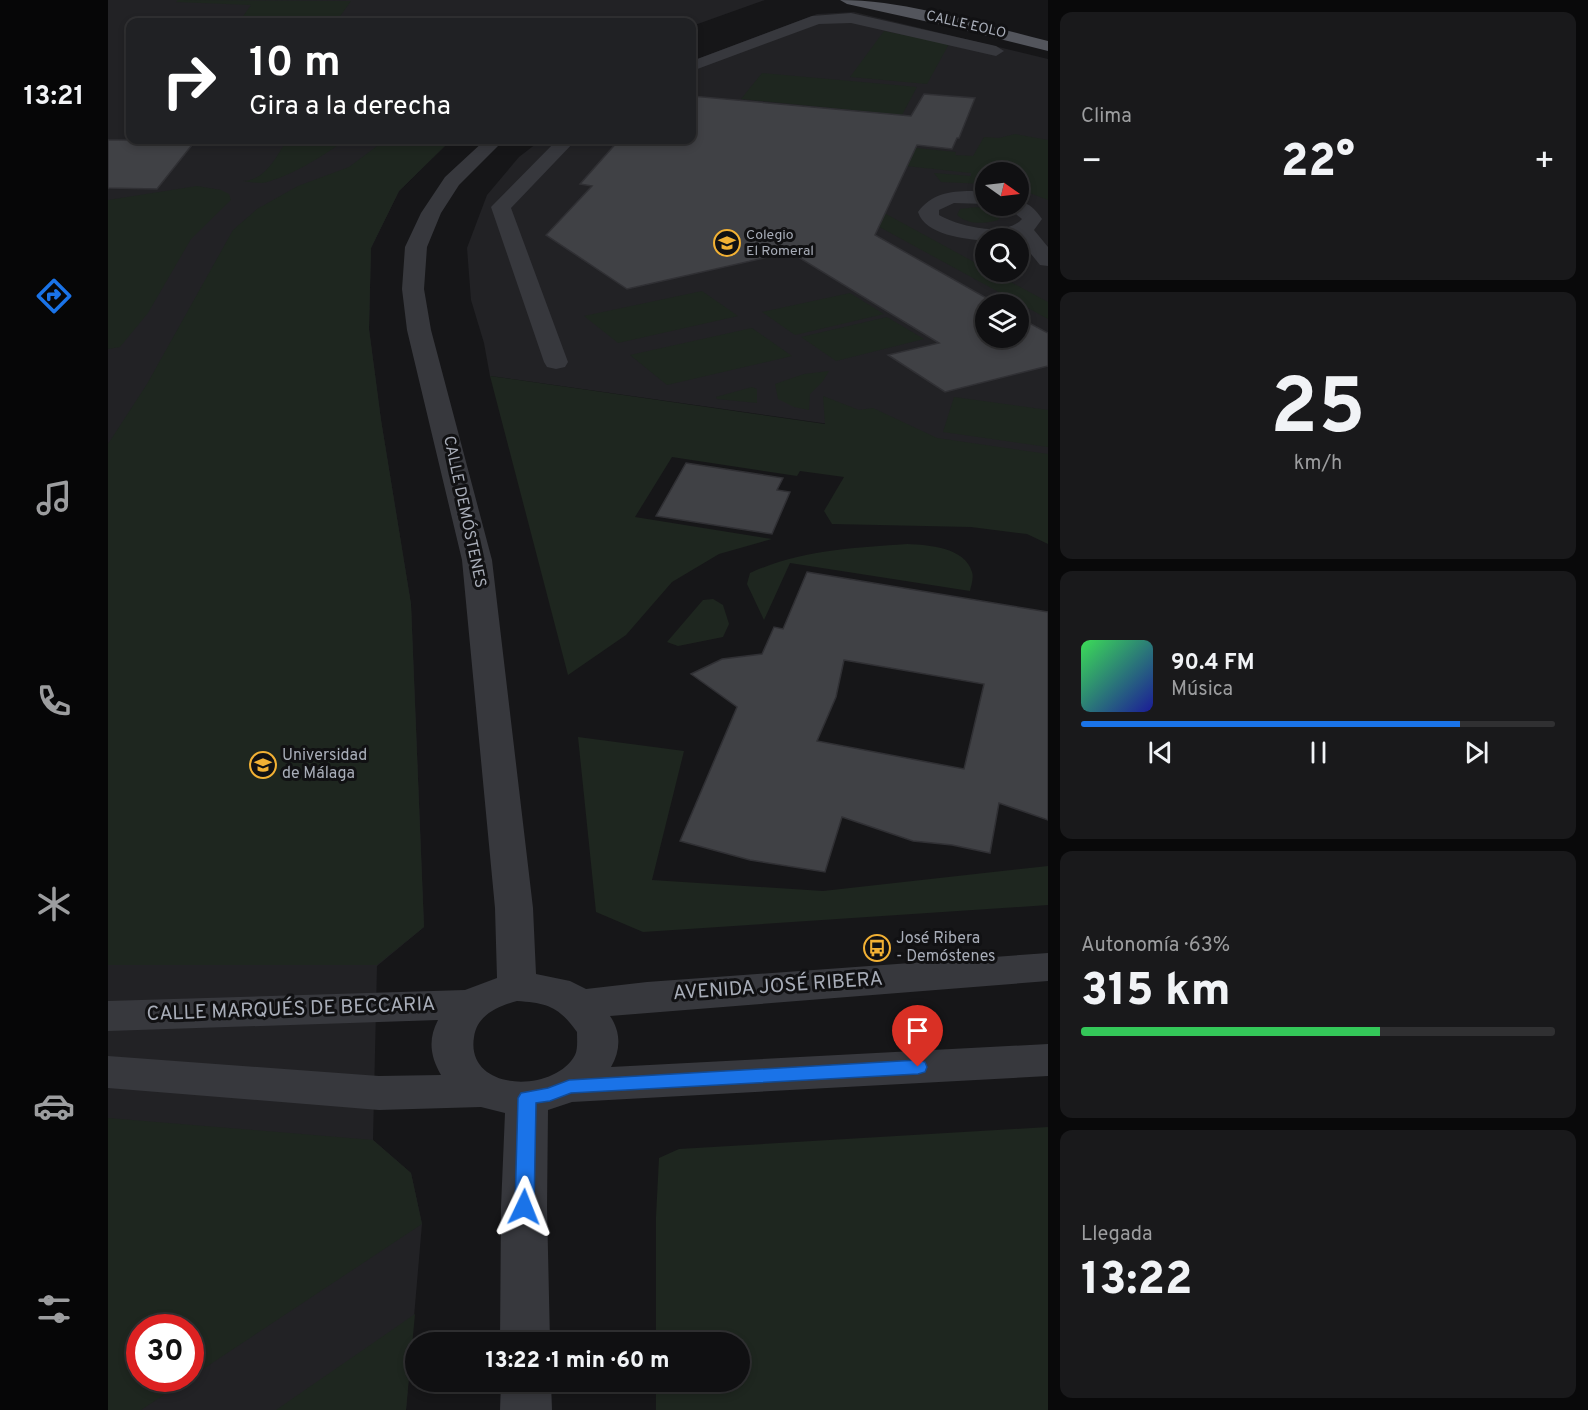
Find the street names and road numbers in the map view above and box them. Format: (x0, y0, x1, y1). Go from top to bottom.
street label: CALLE EOLO (924, 8, 1008, 42)
street label: CALLE DEMÓSTENES (438, 434, 492, 590)
street label: AVENIDA JOSÉ RIBERA (672, 965, 884, 1007)
street label: CALLE MARQUÉS DE BECCARIA (146, 990, 436, 1028)

